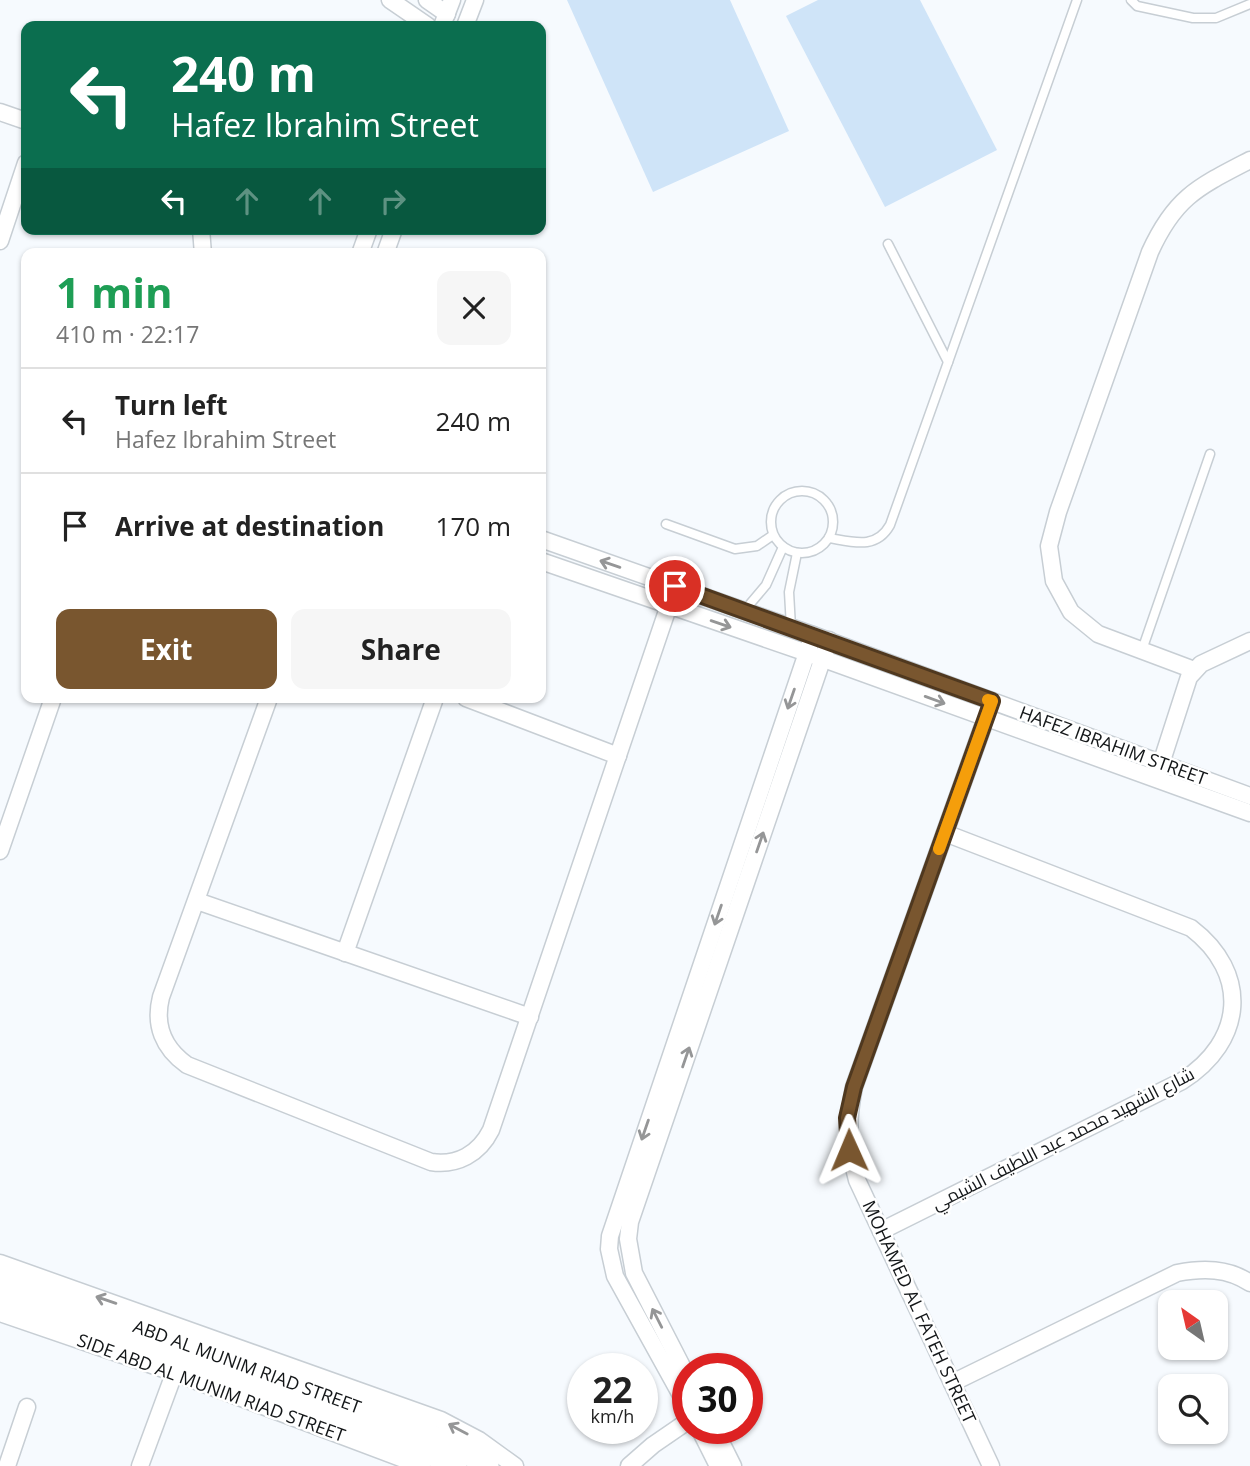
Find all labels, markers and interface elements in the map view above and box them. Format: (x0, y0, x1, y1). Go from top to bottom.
text: 240 m (171, 40, 316, 106)
icon: left (56, 49, 147, 140)
text: Hafez Ibrahim Street (171, 103, 479, 146)
icon: left (155, 182, 193, 220)
icon: ahead (228, 182, 266, 220)
icon: ahead (301, 182, 339, 220)
icon: right (374, 182, 412, 220)
text: 1 min (56, 263, 173, 320)
button: close (437, 271, 511, 345)
text: 410 m · 22:17 (56, 318, 199, 350)
text: Turn left (115, 387, 227, 423)
icon: left (56, 402, 94, 440)
text: 240 m (436, 403, 511, 439)
text: Hafez Ibrahim Street (115, 423, 336, 455)
icon: arrive (56, 507, 94, 545)
text: Arrive at destination (115, 508, 384, 544)
text: 170 m (436, 508, 511, 544)
pin (645, 556, 705, 616)
one-way arrow (600, 557, 622, 569)
icon: arrive (656, 567, 694, 605)
button: Exit (56, 609, 277, 689)
button: Share (291, 609, 511, 689)
one-way arrow (709, 619, 731, 631)
one-way arrow (784, 688, 796, 710)
one-way arrow (924, 695, 946, 707)
street label: HAFEZ IBRAHIM STREET (1016, 700, 1211, 790)
one-way arrow (755, 831, 767, 853)
one-way arrow (711, 903, 723, 925)
one-way arrow (680, 1046, 693, 1068)
street label: شارع الشهيد محمد عبد اللطيف الشيمي (927, 1061, 1199, 1218)
position arrow (812, 1113, 886, 1187)
one-way arrow (638, 1119, 651, 1141)
street label: MOHAMED AL FATEH STREET (858, 1196, 982, 1427)
north arrow (1158, 1290, 1228, 1360)
map controls (1158, 1290, 1228, 1444)
one-way arrow (96, 1293, 118, 1305)
one-way arrow (649, 1308, 663, 1329)
street label: ABD AL MUNIM RIAD STREET (130, 1314, 365, 1419)
street label: SIDE ABD AL MUNIM RIAD STREET (74, 1327, 349, 1447)
speed limit sign: 30 (672, 1353, 763, 1444)
text: 22 (592, 1366, 633, 1413)
button: search (1158, 1374, 1228, 1444)
text: km/h (591, 1404, 634, 1428)
one-way arrow (448, 1422, 469, 1435)

